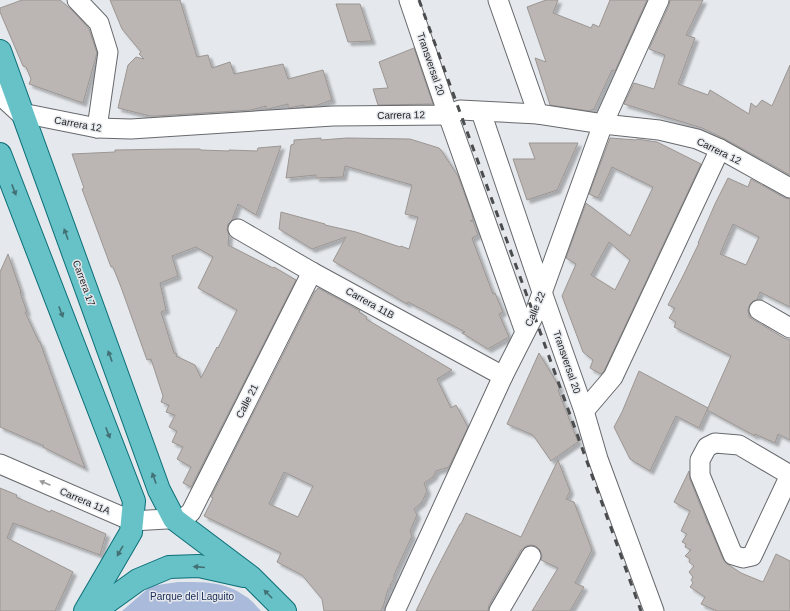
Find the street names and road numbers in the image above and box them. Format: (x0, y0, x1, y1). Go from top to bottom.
street label: Transversal 20 (415, 31, 447, 97)
street label: Carrera 12 (377, 109, 425, 121)
street label: Carrera 12 (54, 114, 103, 134)
street label: Carrera 12 (695, 136, 743, 167)
street label: Carrera 17 (71, 259, 97, 308)
street label: Carrera 11B (344, 285, 396, 321)
street label: Calle 22 (523, 290, 547, 328)
street label: Transversal 20 (551, 329, 583, 395)
street label: Calle 21 (234, 382, 260, 420)
street label: Carrera 11A (58, 485, 112, 517)

